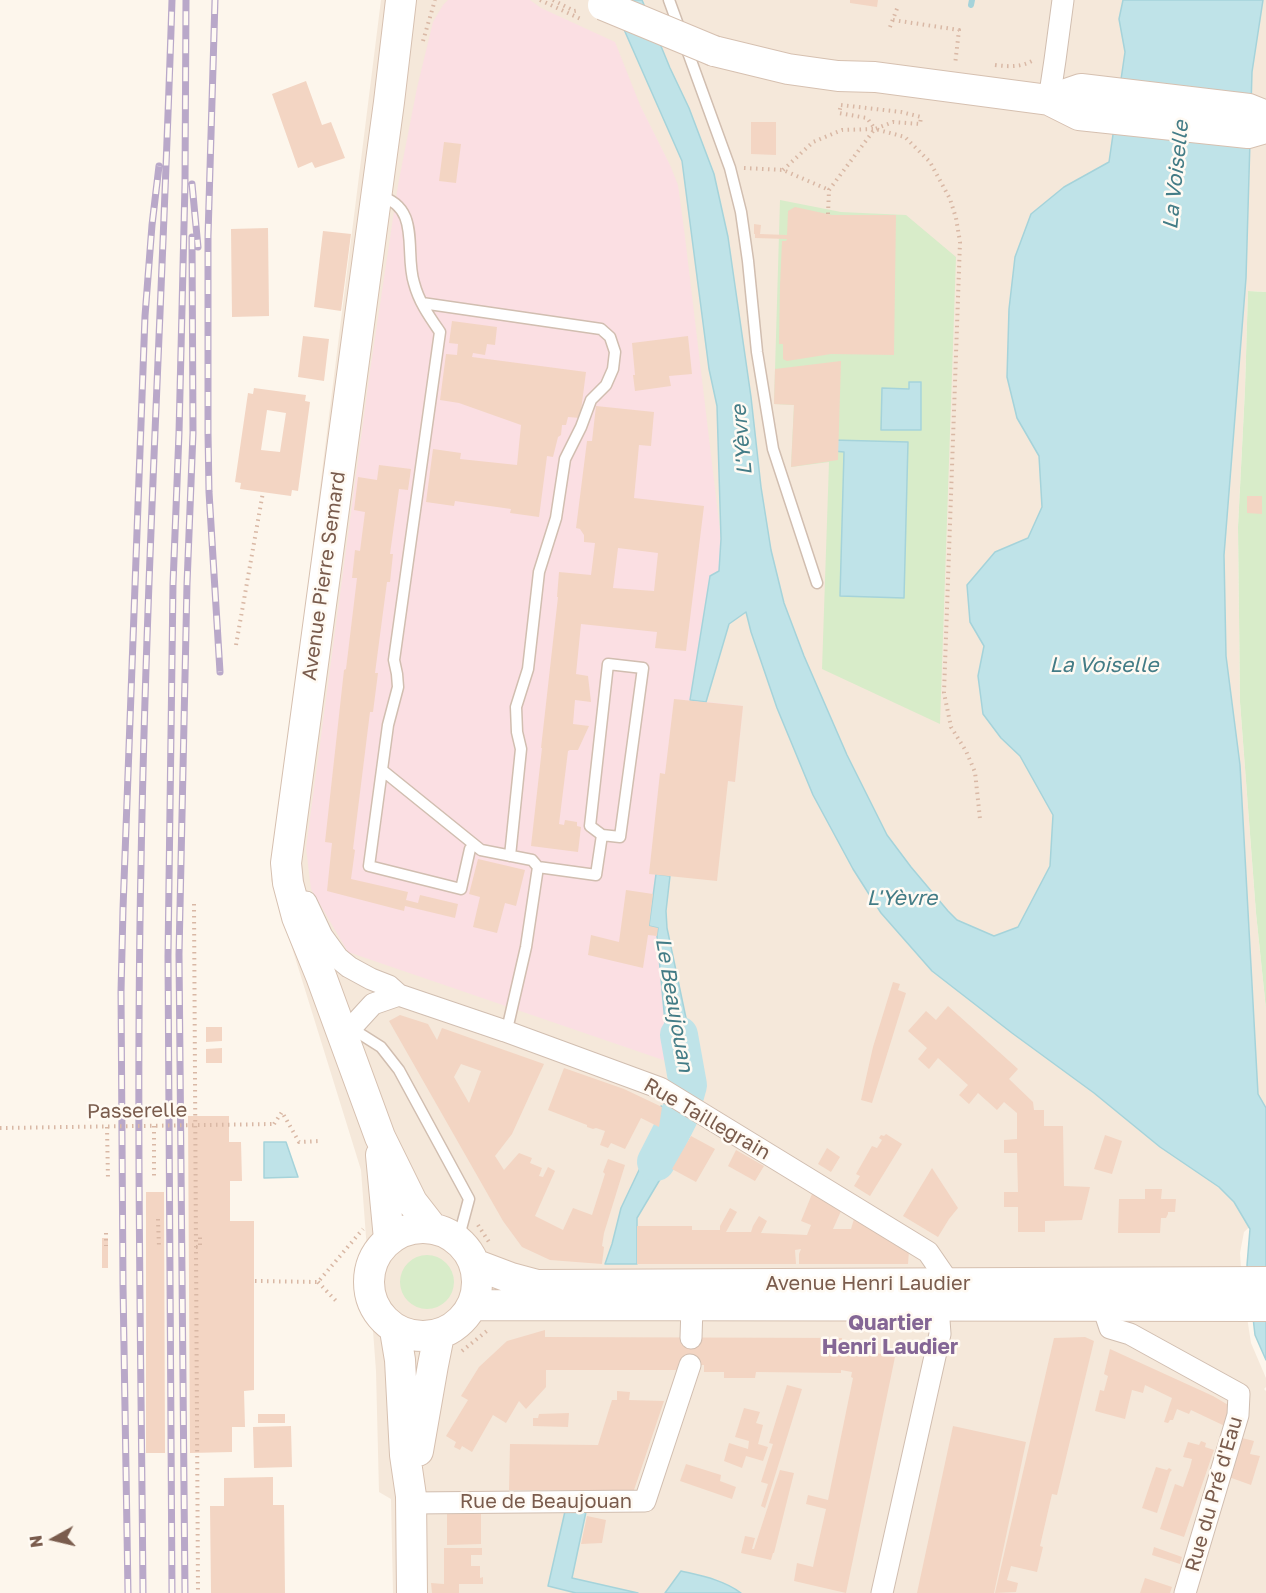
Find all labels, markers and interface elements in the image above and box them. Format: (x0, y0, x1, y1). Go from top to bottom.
water label: La Voiselle (1158, 119, 1194, 231)
water label: L'Yèvre (726, 404, 758, 476)
street label: Avenue Pierre Semard (297, 470, 351, 682)
water label: La Voiselle (1049, 652, 1159, 678)
water label: L'Yèvre (867, 885, 937, 911)
water label: Le Beaujouan (650, 936, 698, 1074)
street label: Rue Taillegrain (639, 1073, 775, 1165)
street label: Passerelle (87, 1098, 187, 1124)
street label: Avenue Henri Laudier (766, 1272, 970, 1296)
district label: Quartier Henri Laudier (822, 1310, 958, 1360)
street label: Rue du Pré d'Eau (1180, 1413, 1248, 1575)
street label: Rue de Beaujouan (460, 1490, 632, 1514)
north arrow (24, 1509, 84, 1569)
text: N (25, 1534, 47, 1549)

